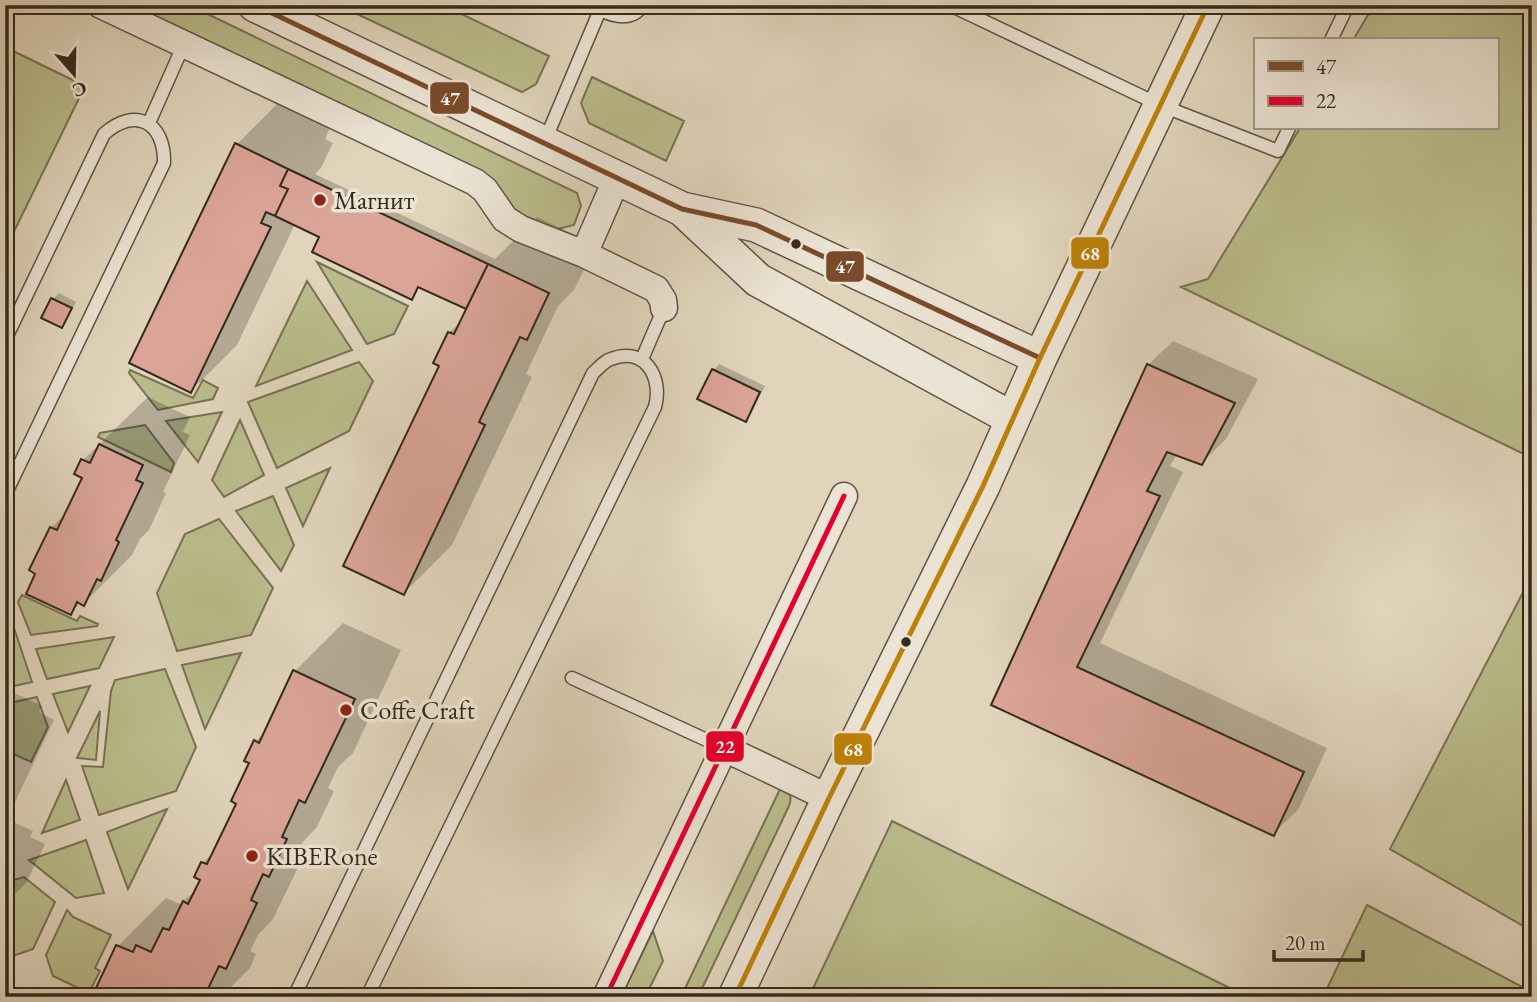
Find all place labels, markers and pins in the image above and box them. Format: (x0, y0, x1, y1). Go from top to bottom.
place label: Магнит (334, 183, 415, 217)
marker: Магнит (312, 192, 328, 208)
unlabelled marker (789, 237, 803, 251)
unlabelled marker (899, 635, 913, 649)
place label: Coffe Craft (360, 693, 475, 727)
marker: Coffe Craft (338, 702, 354, 718)
place label: KIBERone (266, 839, 378, 873)
marker: KIBERone (244, 848, 260, 864)

